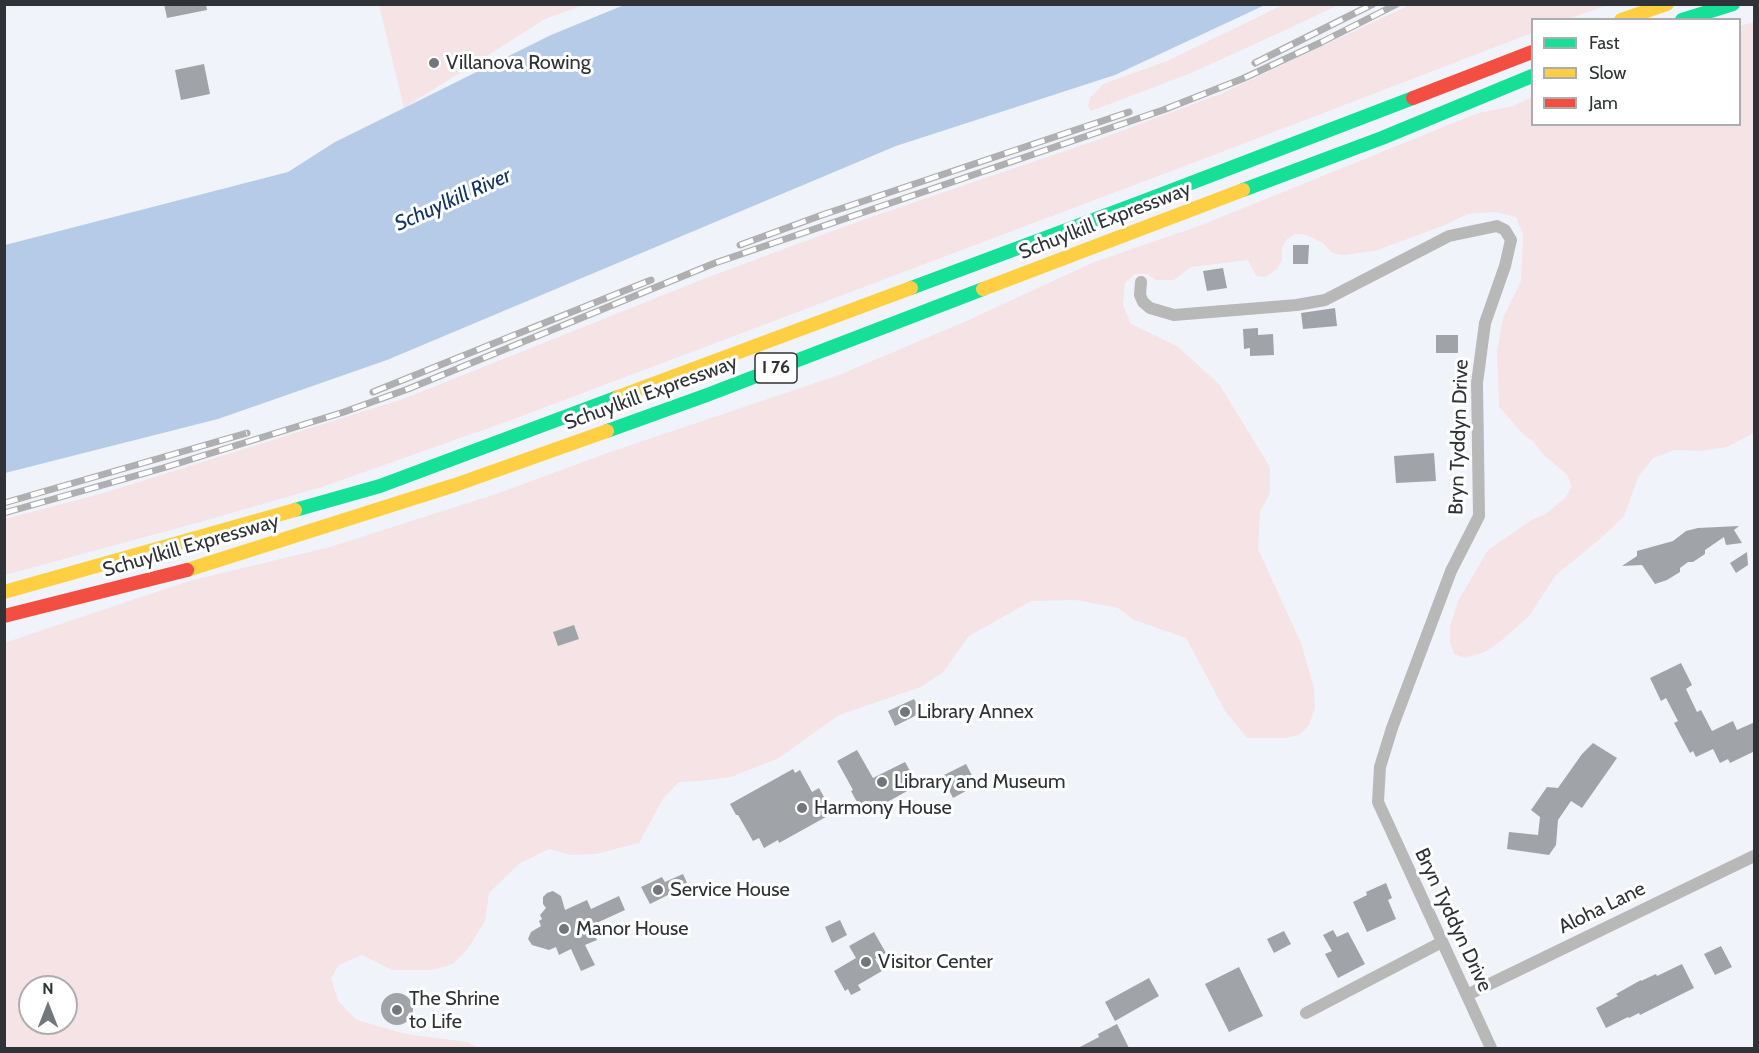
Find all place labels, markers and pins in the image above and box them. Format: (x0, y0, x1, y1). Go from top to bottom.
place label: Villanova Rowing (446, 51, 591, 75)
marker: Villanova Rowing (427, 56, 441, 70)
place label: Library Annex (917, 700, 1033, 724)
marker: Library Annex (898, 705, 912, 719)
place label: Library and Museum (894, 770, 1065, 794)
marker: Library and Museum (875, 775, 889, 789)
place label: Harmony House (814, 796, 952, 820)
marker: Harmony House (795, 801, 809, 815)
place label: Service House (670, 878, 790, 902)
marker: Service House (651, 883, 665, 897)
place label: Manor House (576, 917, 689, 941)
marker: Manor House (557, 922, 571, 936)
place label: Visitor Center (878, 950, 993, 974)
marker: Visitor Center (859, 955, 873, 969)
place label: The Shrine to Life (409, 987, 499, 1034)
marker: The Shrine to Life (390, 1003, 404, 1017)

